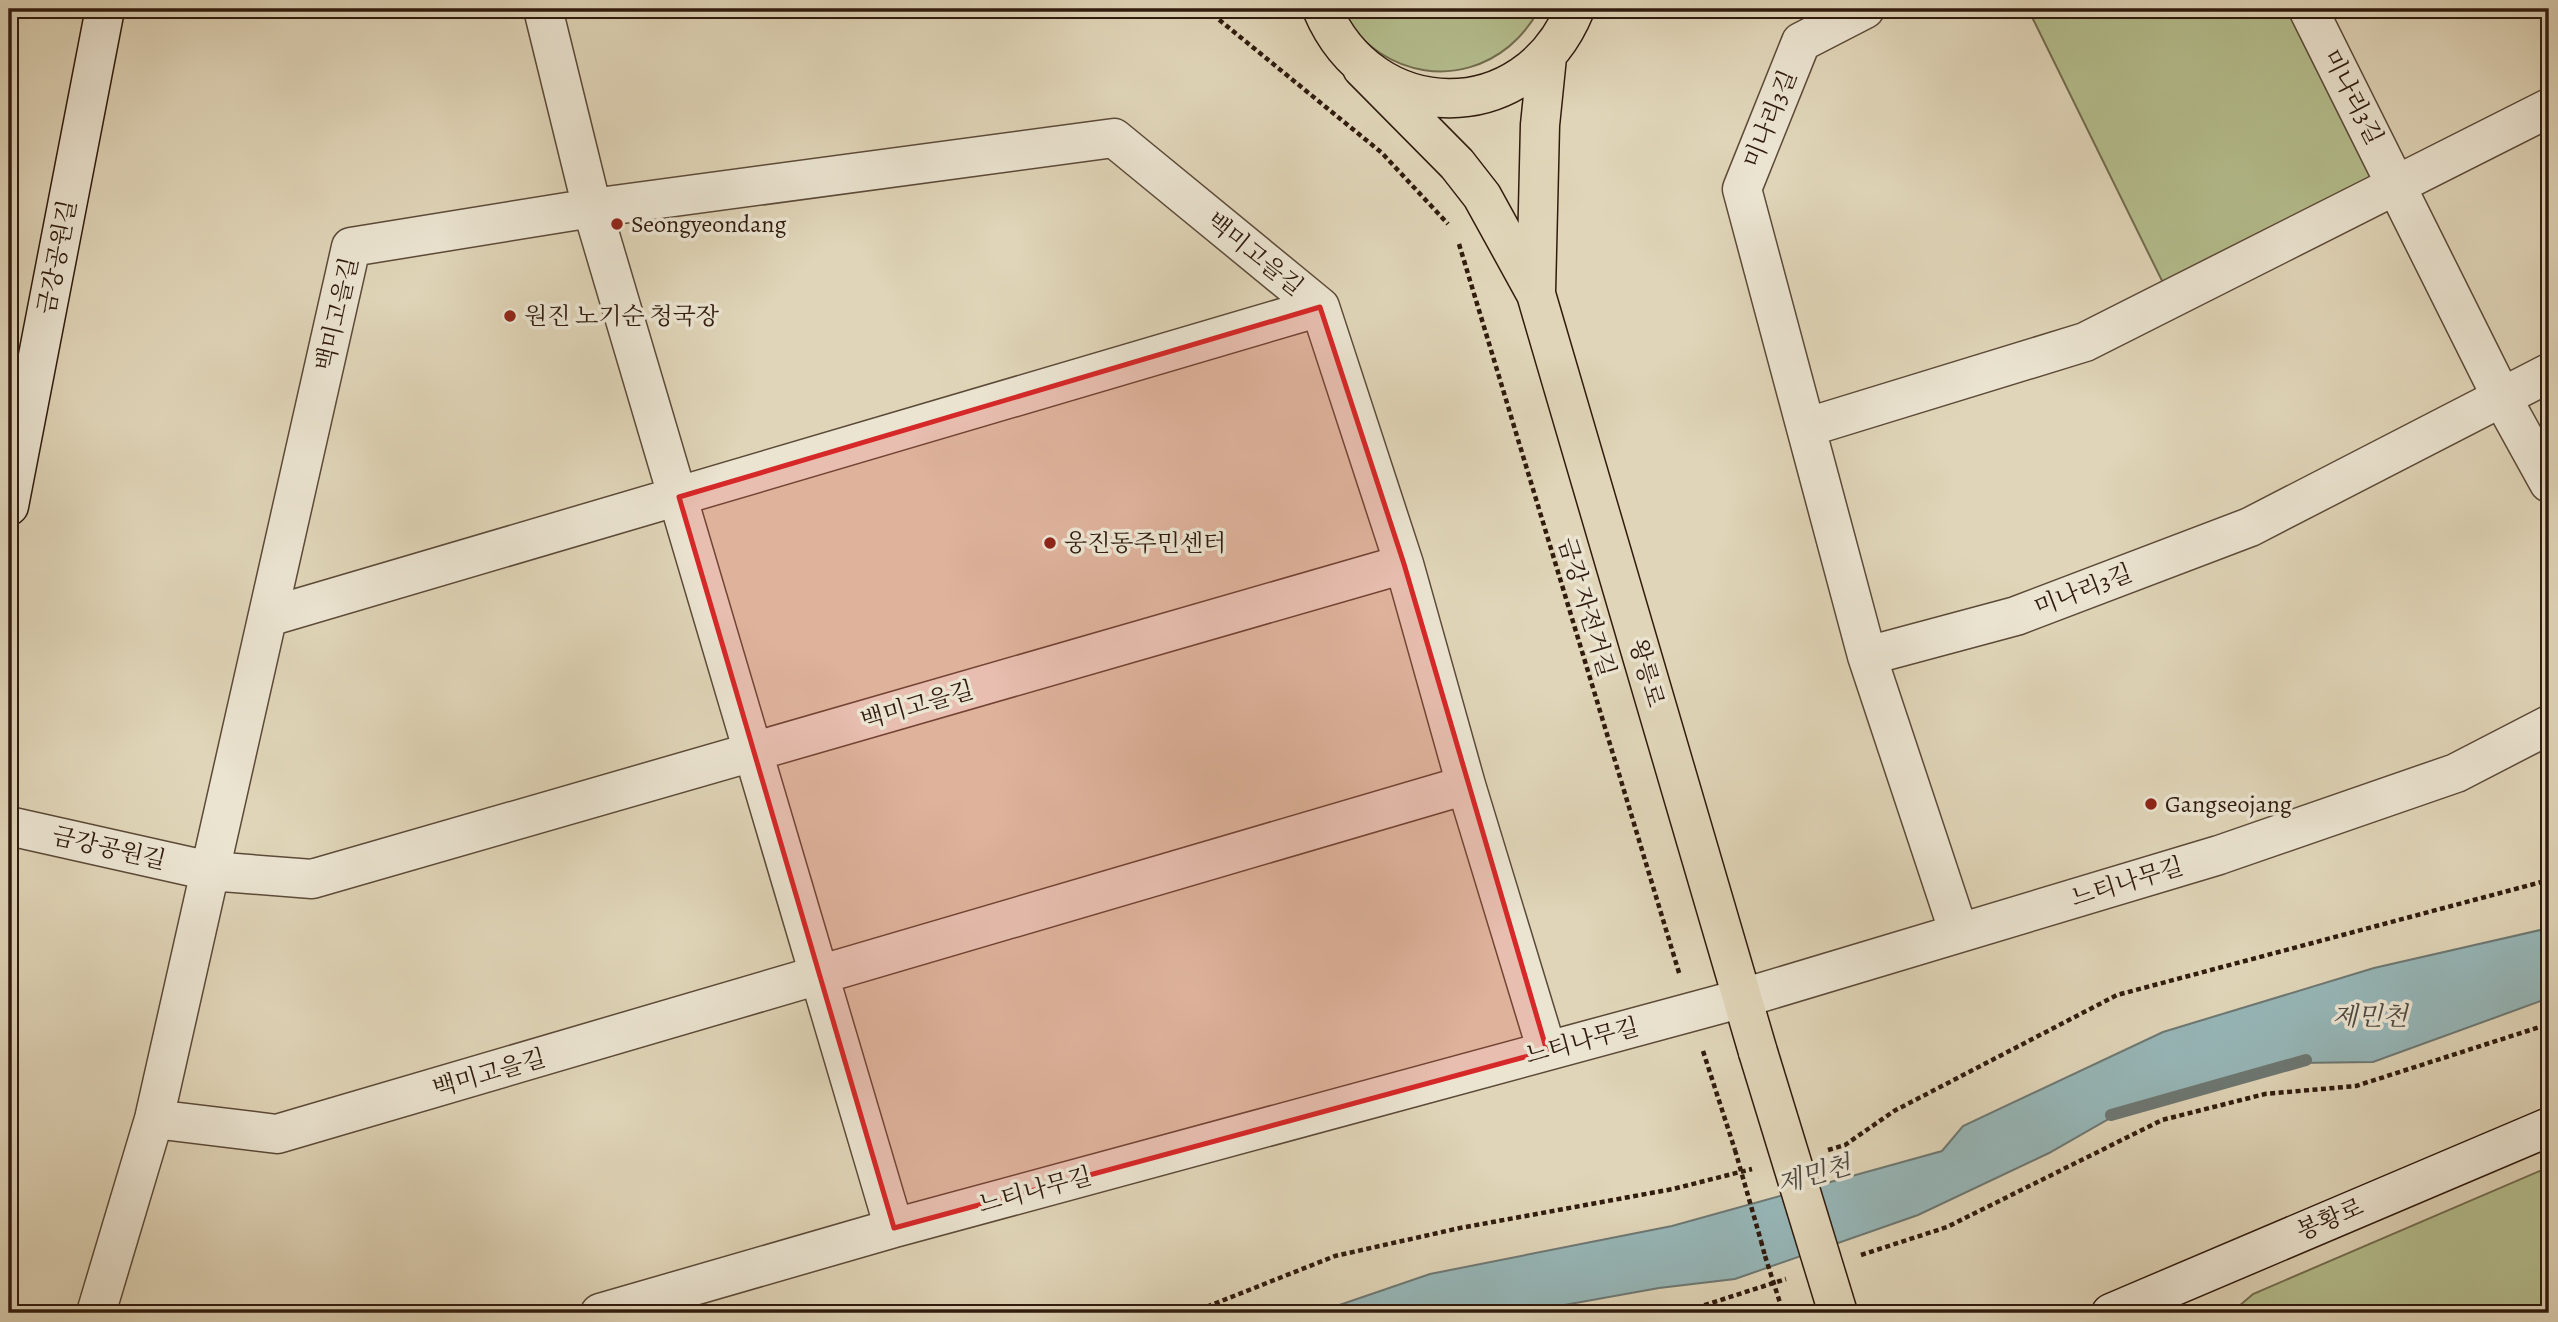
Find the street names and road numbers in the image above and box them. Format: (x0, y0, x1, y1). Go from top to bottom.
street label: 미나리3길 (2315, 44, 2391, 150)
street label: 미나리3길 (1736, 65, 1804, 173)
street label: 금강공원길 (30, 197, 84, 317)
street label: 백미고을길 (1200, 205, 1310, 303)
street label: 백미고을길 (308, 254, 366, 374)
street label: 금강 자전거길 (1551, 534, 1623, 680)
street label: 미나리3길 (2029, 557, 2137, 623)
street label: 왕릉로 (1622, 635, 1672, 711)
street label: 백미고을길 (857, 674, 977, 736)
street label: 금강공원길 (49, 819, 169, 877)
street label: 느티나무길 (2067, 850, 2187, 914)
street label: 느티나무길 (1522, 1011, 1642, 1071)
street label: 백미고을길 (429, 1042, 549, 1104)
street label: 느티나무길 (975, 1160, 1095, 1220)
street label: 봉황로 (2292, 1191, 2368, 1247)

